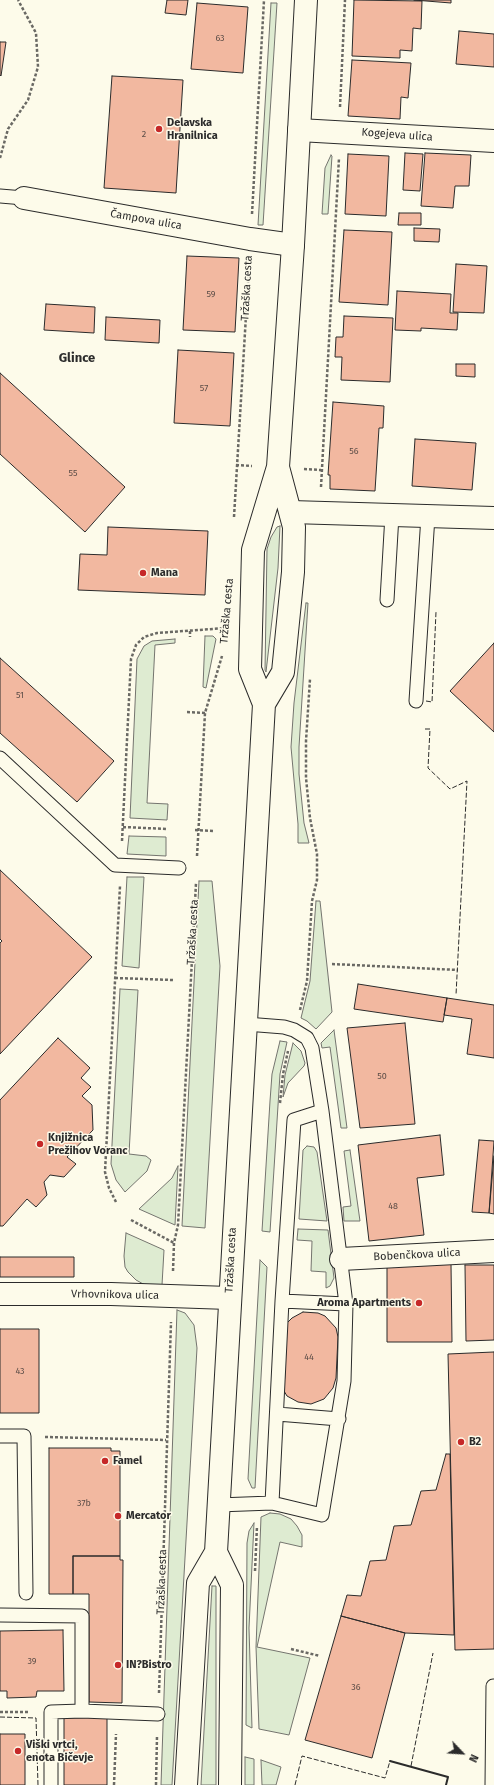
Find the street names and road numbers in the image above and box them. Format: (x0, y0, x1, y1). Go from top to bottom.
street label: Kogejeva ulica (361, 126, 433, 144)
street label: Čampova ulica (109, 207, 183, 233)
street label: Tržaška cesta (239, 255, 255, 321)
street label: Tržaška cesta (218, 578, 236, 644)
street label: Tržaška cesta (185, 899, 201, 965)
street label: Tržaška cesta (223, 1227, 239, 1293)
street label: Bobenčkova ulica (373, 1246, 461, 1264)
street label: Vrhovnikova ulica (71, 1288, 159, 1302)
street label: Tržaška cesta (154, 1549, 170, 1615)

